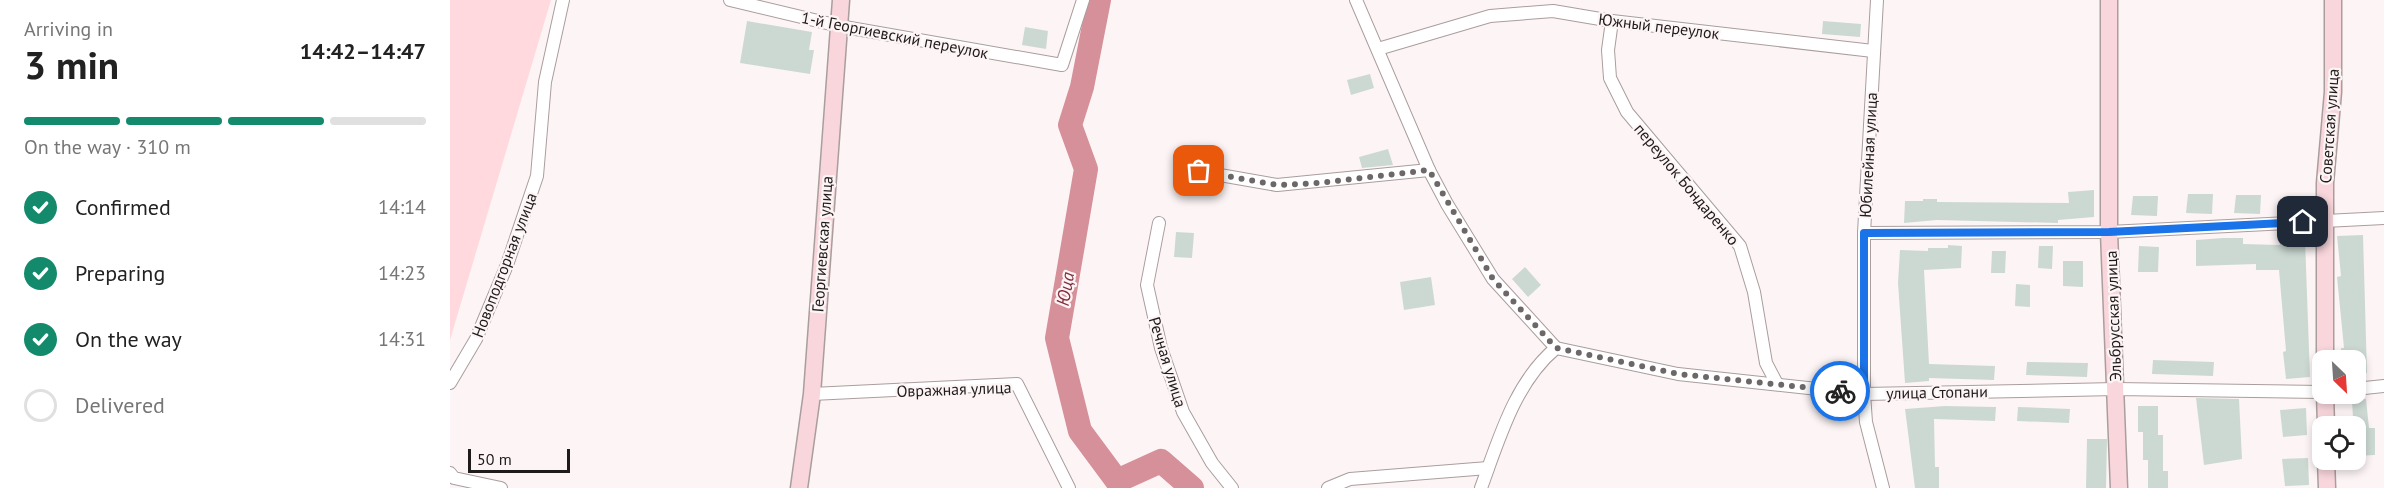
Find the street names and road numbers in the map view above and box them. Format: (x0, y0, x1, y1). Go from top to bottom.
street label: 1-й Георгиевский переулок (800, 7, 991, 63)
street label: Южный переулок (1597, 9, 1721, 43)
street label: Советская улица (2315, 68, 2343, 184)
street label: Юбилейная улица (1855, 92, 1881, 218)
street label: переулок Бондаренко (1630, 119, 1744, 249)
street label: Георгиевская улица (807, 175, 837, 313)
street label: Новоподгорная улица (467, 190, 541, 340)
street label: Эльбрусская улица (2101, 250, 2125, 382)
street label: Речная улица (1145, 314, 1191, 410)
street label: Овражная улица (896, 377, 1012, 401)
street label: улица Стопани (1886, 381, 1988, 403)

